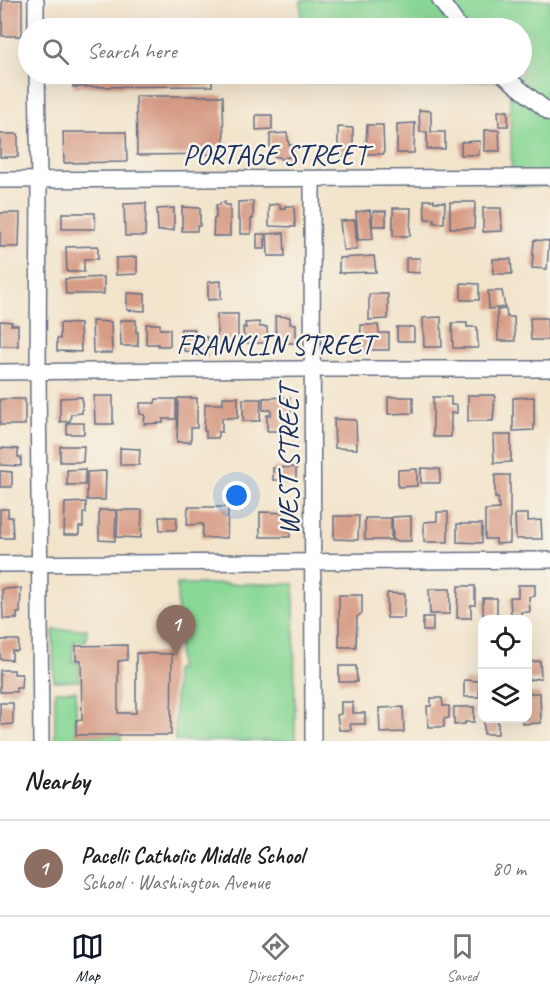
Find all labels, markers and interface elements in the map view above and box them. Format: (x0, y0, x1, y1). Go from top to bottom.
search box (18, 18, 532, 84)
icon: search (39, 35, 72, 68)
text: Search here (87, 37, 177, 65)
street label: PORTAGE STREET (183, 137, 374, 172)
street label: FRANKLIN STREET (176, 327, 380, 362)
street label: WEST STREET (271, 379, 306, 535)
your location (222, 481, 251, 510)
pin: 1 (156, 606, 195, 655)
map controls (478, 615, 532, 723)
button: locate (478, 615, 532, 669)
button: layers (478, 669, 532, 723)
text: Nearby (24, 764, 89, 797)
text: Pacelli Catholic Middle School (81, 842, 304, 870)
text: 1 (39, 856, 48, 881)
text: 80 m (492, 856, 526, 881)
text: School · Washington Avenue (81, 870, 270, 895)
tab: Map (71, 930, 104, 986)
tab: Directions (247, 930, 303, 986)
tab: Saved (446, 930, 479, 986)

